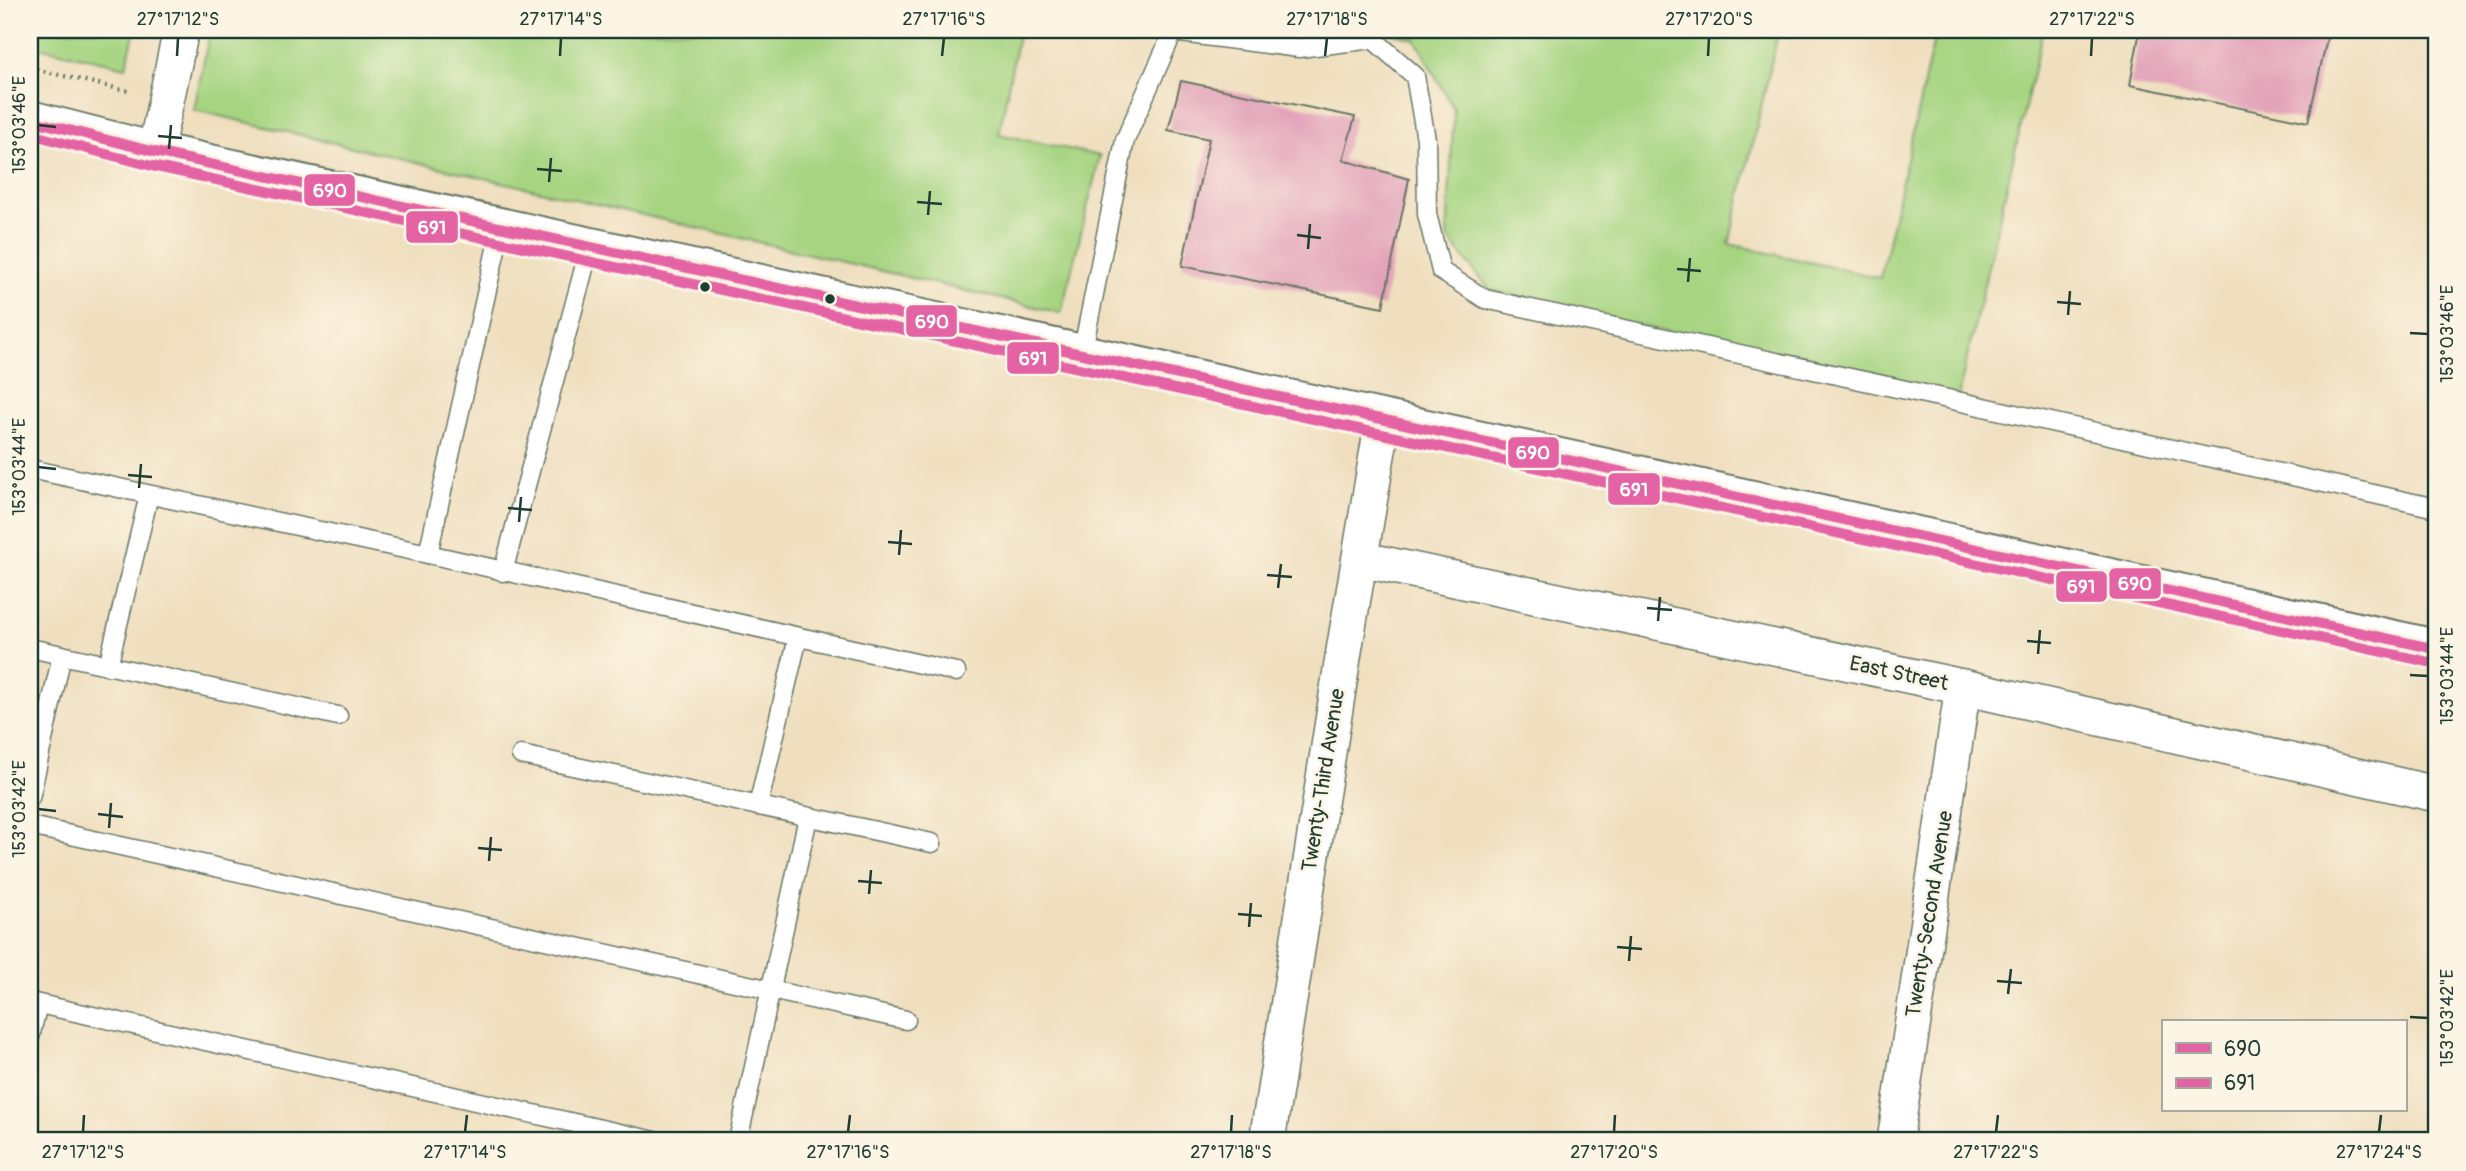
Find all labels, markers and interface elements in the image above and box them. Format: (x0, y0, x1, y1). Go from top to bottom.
text: 27°17'12"S (137, 8, 219, 31)
text: 27°17'14"S (520, 8, 602, 31)
text: 27°17'16"S (903, 8, 985, 31)
text: 27°17'18"S (1286, 8, 1368, 31)
text: 27°17'20"S (1665, 8, 1753, 31)
text: 27°17'22"S (2049, 8, 2135, 31)
text: 153°03'46"E (8, 76, 31, 174)
line badge: 690 (303, 173, 356, 207)
text: 690 (313, 179, 347, 203)
line badge: 691 (405, 210, 459, 244)
text: 691 (418, 216, 446, 240)
unlabelled marker (698, 280, 712, 294)
text: 153°03'46"E (2436, 285, 2459, 383)
unlabelled marker (823, 292, 837, 306)
line badge: 690 (905, 304, 958, 338)
text: 690 (915, 310, 949, 334)
line badge: 691 (1006, 341, 1060, 375)
text: 691 (1019, 347, 1047, 371)
text: 153°03'44"E (8, 418, 31, 516)
line badge: 690 (1507, 436, 1560, 469)
text: 690 (1516, 441, 1550, 465)
line badge: 691 (1607, 472, 1661, 506)
text: 691 (1620, 478, 1648, 502)
line badge: 690 (2108, 567, 2162, 600)
line badge: 691 (2055, 570, 2108, 603)
text: 690 (2118, 572, 2152, 596)
text: 691 (2067, 575, 2095, 599)
text: 153°03'44"E (2436, 627, 2459, 725)
street label: East Street (1847, 650, 1951, 697)
street label: Twenty-Third Avenue (1296, 686, 1351, 874)
text: 153°03'42"E (8, 760, 31, 858)
street label: Twenty-Second Avenue (1900, 808, 1959, 1019)
text: 153°03'42"E (2436, 969, 2459, 1067)
legend (2162, 1020, 2406, 1112)
text: 690 (2224, 1036, 2261, 1063)
text: 691 (2224, 1070, 2255, 1097)
text: 27°17'12"S (42, 1141, 124, 1164)
text: 27°17'14"S (424, 1141, 506, 1164)
text: 27°17'16"S (807, 1141, 889, 1164)
text: 27°17'18"S (1190, 1141, 1272, 1164)
text: 27°17'20"S (1570, 1141, 1658, 1164)
text: 27°17'22"S (1953, 1141, 2039, 1164)
text: 27°17'24"S (2336, 1141, 2422, 1164)

